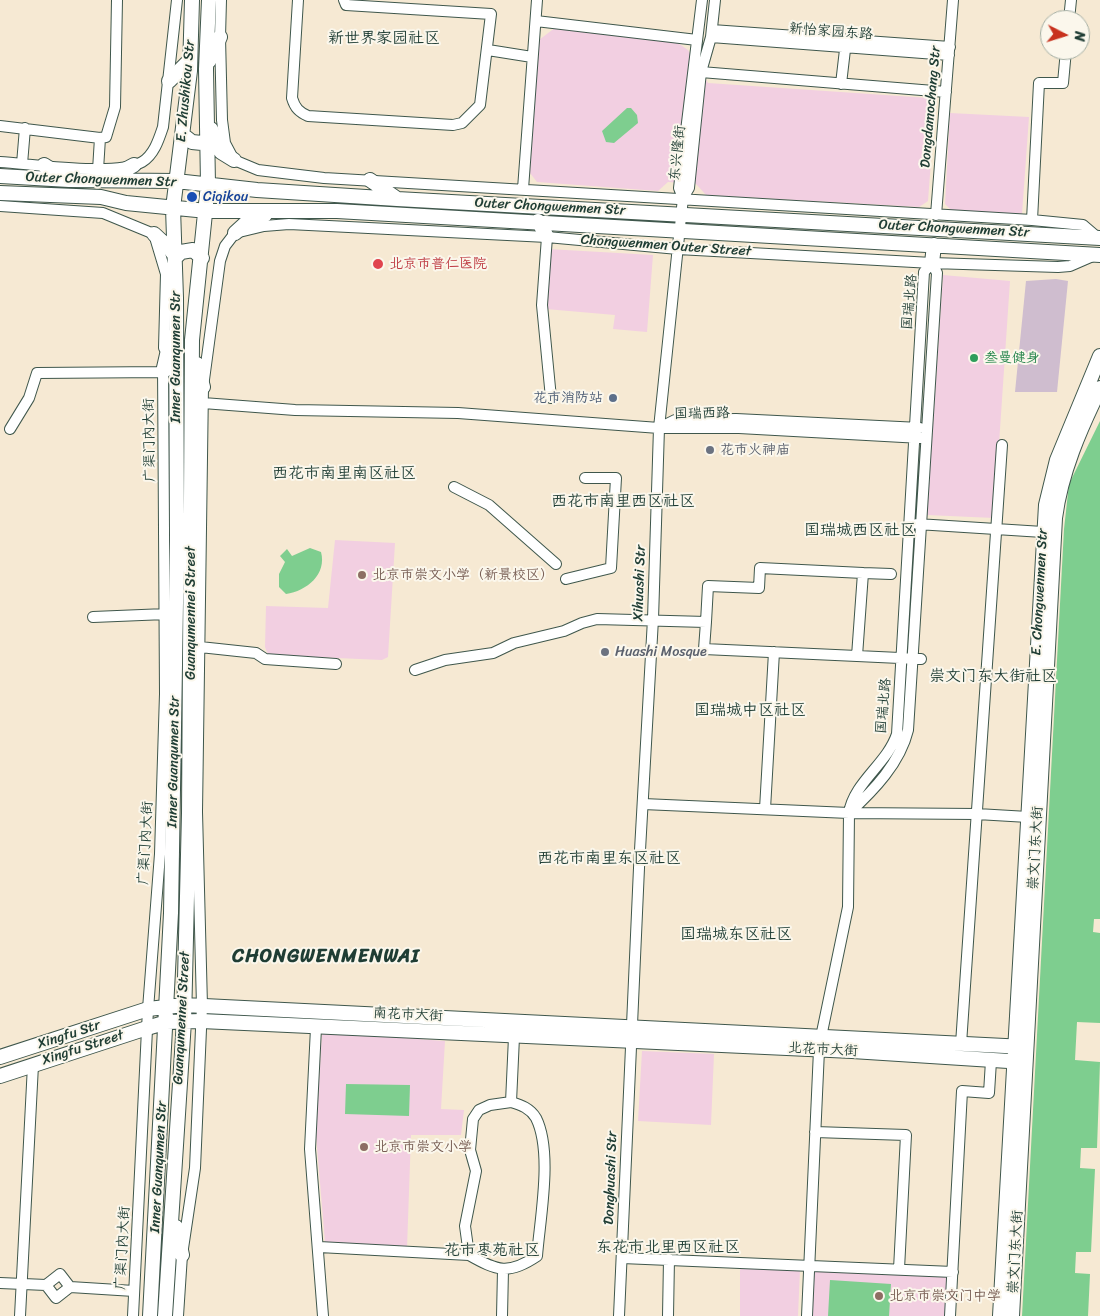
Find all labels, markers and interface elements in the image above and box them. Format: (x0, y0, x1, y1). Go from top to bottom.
north arrow (1040, 10, 1090, 60)
street label: 新怡家园东路 (789, 21, 873, 43)
district label: 新世界家园社区 (328, 29, 440, 49)
text: N (1067, 30, 1092, 42)
street label: E. Zhushikou Str (173, 39, 199, 143)
street label: Dongdamochang Str (917, 45, 945, 169)
street label: 东兴隆街 (667, 124, 689, 182)
street label: Outer Chongwenmen Str (25, 169, 177, 191)
place label: Ciqikou (203, 189, 248, 205)
marker: Ciqikou (185, 190, 199, 204)
street label: Outer Chongwenmen Str (474, 195, 626, 219)
street label: Outer Chongwenmen Str (878, 217, 1030, 241)
street label: Chongwenmen Outer Street (580, 232, 752, 260)
place label: 北京市普仁医院 (389, 256, 487, 272)
marker: 北京市普仁医院 (371, 257, 385, 271)
street label: 国瑞北路 (899, 273, 921, 331)
street label: Inner Guanqumen Str (168, 291, 184, 423)
place label: 叁曼健身 (984, 350, 1040, 366)
marker: 叁曼健身 (968, 352, 980, 364)
place label: 花市消防站 (533, 390, 603, 406)
marker: 花市消防站 (607, 392, 619, 404)
street label: 广渠门内大街 (141, 398, 159, 482)
street label: 国瑞西路 (674, 405, 730, 423)
place label: 花市火神庙 (720, 442, 790, 458)
marker: 花市火神庙 (704, 444, 716, 456)
district label: 西花市南里南区社区 (272, 464, 416, 484)
district label: 西花市南里西区社区 (551, 492, 695, 512)
district label: 国瑞城西区社区 (804, 521, 916, 541)
street label: E. Chongwenmen Str (1028, 528, 1052, 656)
street label: Xihuashi Str (630, 545, 650, 621)
street label: Guanqumennei Street (183, 546, 199, 680)
place label: 北京市崇文小学（新景校区） (372, 567, 554, 583)
marker: 北京市崇文小学（新景校区） (356, 569, 368, 581)
place label: Huashi Mosque (615, 644, 707, 660)
marker: Huashi Mosque (599, 646, 611, 658)
district label: 崇文门东大街社区 (929, 667, 1057, 687)
street label: 国瑞北路 (873, 677, 895, 735)
street label: Inner Guanqumen Str (164, 696, 184, 828)
district label: 国瑞城中区社区 (694, 701, 806, 721)
street label: 广渠门内大街 (135, 801, 157, 885)
street label: 崇文门东大街 (1025, 806, 1047, 890)
district label: 西花市南里东区社区 (537, 849, 681, 869)
district label: 国瑞城东区社区 (680, 925, 792, 945)
district label: CHONGWENMENWAI (230, 946, 422, 968)
street label: Guanqumennei Street (170, 951, 194, 1085)
street label: 南花市大街 (373, 1005, 443, 1025)
street label: Xingfu Str (36, 1017, 102, 1053)
street label: Xingfu Street (40, 1027, 126, 1069)
street label: 北花市大街 (788, 1040, 858, 1060)
street label: Inner Guanqumen Str (147, 1101, 171, 1233)
street label: Donghuashi Str (601, 1131, 621, 1225)
place label: 北京市崇文小学 (374, 1139, 472, 1155)
marker: 北京市崇文小学 (358, 1141, 370, 1153)
street label: 广渠门内大街 (112, 1206, 134, 1290)
street label: 崇文门东大街 (1005, 1210, 1027, 1294)
district label: 东花市北里西区社区 (596, 1238, 740, 1258)
district label: 花市枣苑社区 (444, 1241, 540, 1261)
place label: 北京市崇文门中学 (889, 1288, 1001, 1304)
marker: 北京市崇文门中学 (873, 1290, 885, 1302)

